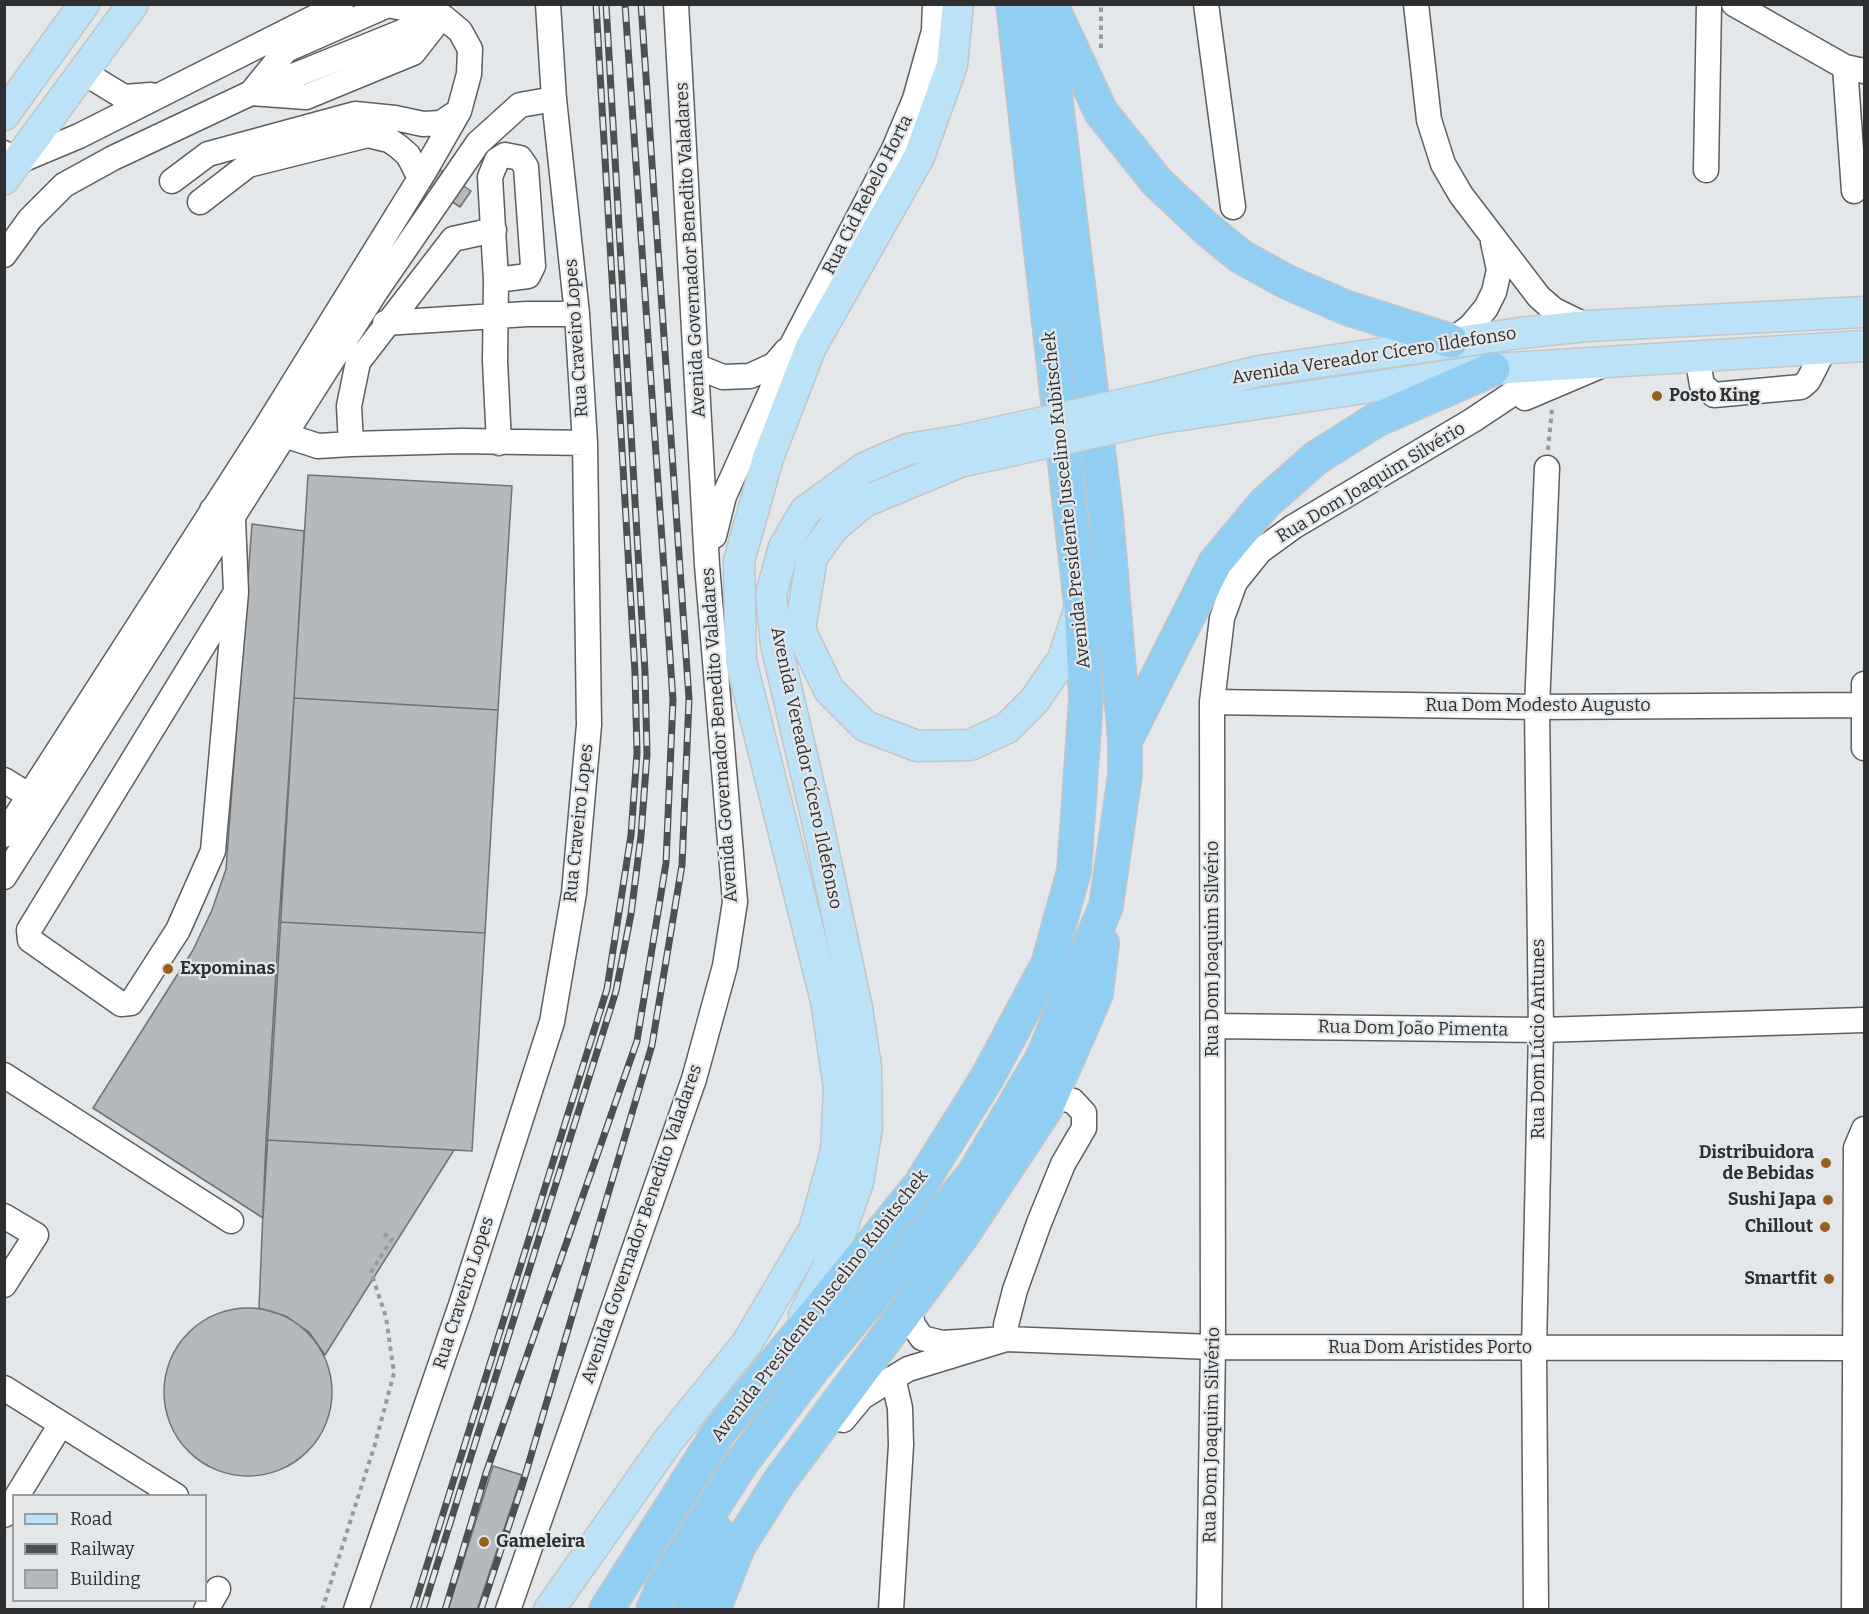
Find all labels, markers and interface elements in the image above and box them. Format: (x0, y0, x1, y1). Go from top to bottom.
street label: Avenida Governador Benedito Valadares (671, 82, 711, 418)
street label: Rua Cid Rebelo Horta (818, 112, 918, 278)
street label: Rua Craveiro Lopes (561, 258, 593, 418)
street label: Avenida Vereador Cícero Ildefonso (1230, 323, 1518, 389)
street label: Avenida Presidente Juscelino Kubitschek (1039, 330, 1095, 670)
place label: Posto King (1669, 385, 1760, 407)
marker: Posto King (1650, 389, 1664, 403)
street label: Rua Dom Joaquim Silvério (1273, 418, 1469, 548)
street label: Avenida Governador Benedito Valadares (698, 567, 742, 903)
street label: Avenida Vereador Cícero Ildefonso (766, 625, 846, 911)
street label: Rua Dom Modesto Augusto (1425, 695, 1651, 717)
street label: Rua Craveiro Lopes (560, 743, 598, 903)
street label: Rua Dom Joaquim Silvério (1202, 841, 1224, 1057)
street label: Rua Dom Lúcio Antunes (1528, 939, 1550, 1139)
place label: Expominas (180, 958, 275, 980)
marker: Expominas (161, 962, 175, 976)
street label: Rua Dom João Pimenta (1318, 1017, 1508, 1041)
street label: Avenida Governador Benedito Valadares (577, 1062, 707, 1386)
place label: Distribuidora de Bebidas (1699, 1142, 1814, 1184)
marker: Distribuidora de Bebidas (1819, 1156, 1833, 1170)
street label: Avenida Presidente Juscelino Kubitschek (707, 1166, 933, 1446)
place label: Sushi Japa (1728, 1189, 1816, 1211)
marker: Sushi Japa (1821, 1193, 1835, 1207)
street label: Rua Craveiro Lopes (429, 1214, 499, 1372)
place label: Chillout (1745, 1216, 1813, 1238)
marker: Chillout (1818, 1220, 1832, 1234)
place label: Smartfit (1744, 1268, 1817, 1290)
marker: Smartfit (1822, 1272, 1836, 1286)
street label: Rua Dom Joaquim Silvério (1199, 1327, 1225, 1543)
street label: Rua Dom Aristides Porto (1328, 1337, 1532, 1359)
legend (12, 1494, 207, 1602)
text: Road (70, 1508, 112, 1530)
place label: Gameleira (496, 1531, 585, 1553)
marker: Gameleira (477, 1535, 491, 1549)
text: Railway (70, 1538, 134, 1560)
text: Building (70, 1568, 141, 1590)

